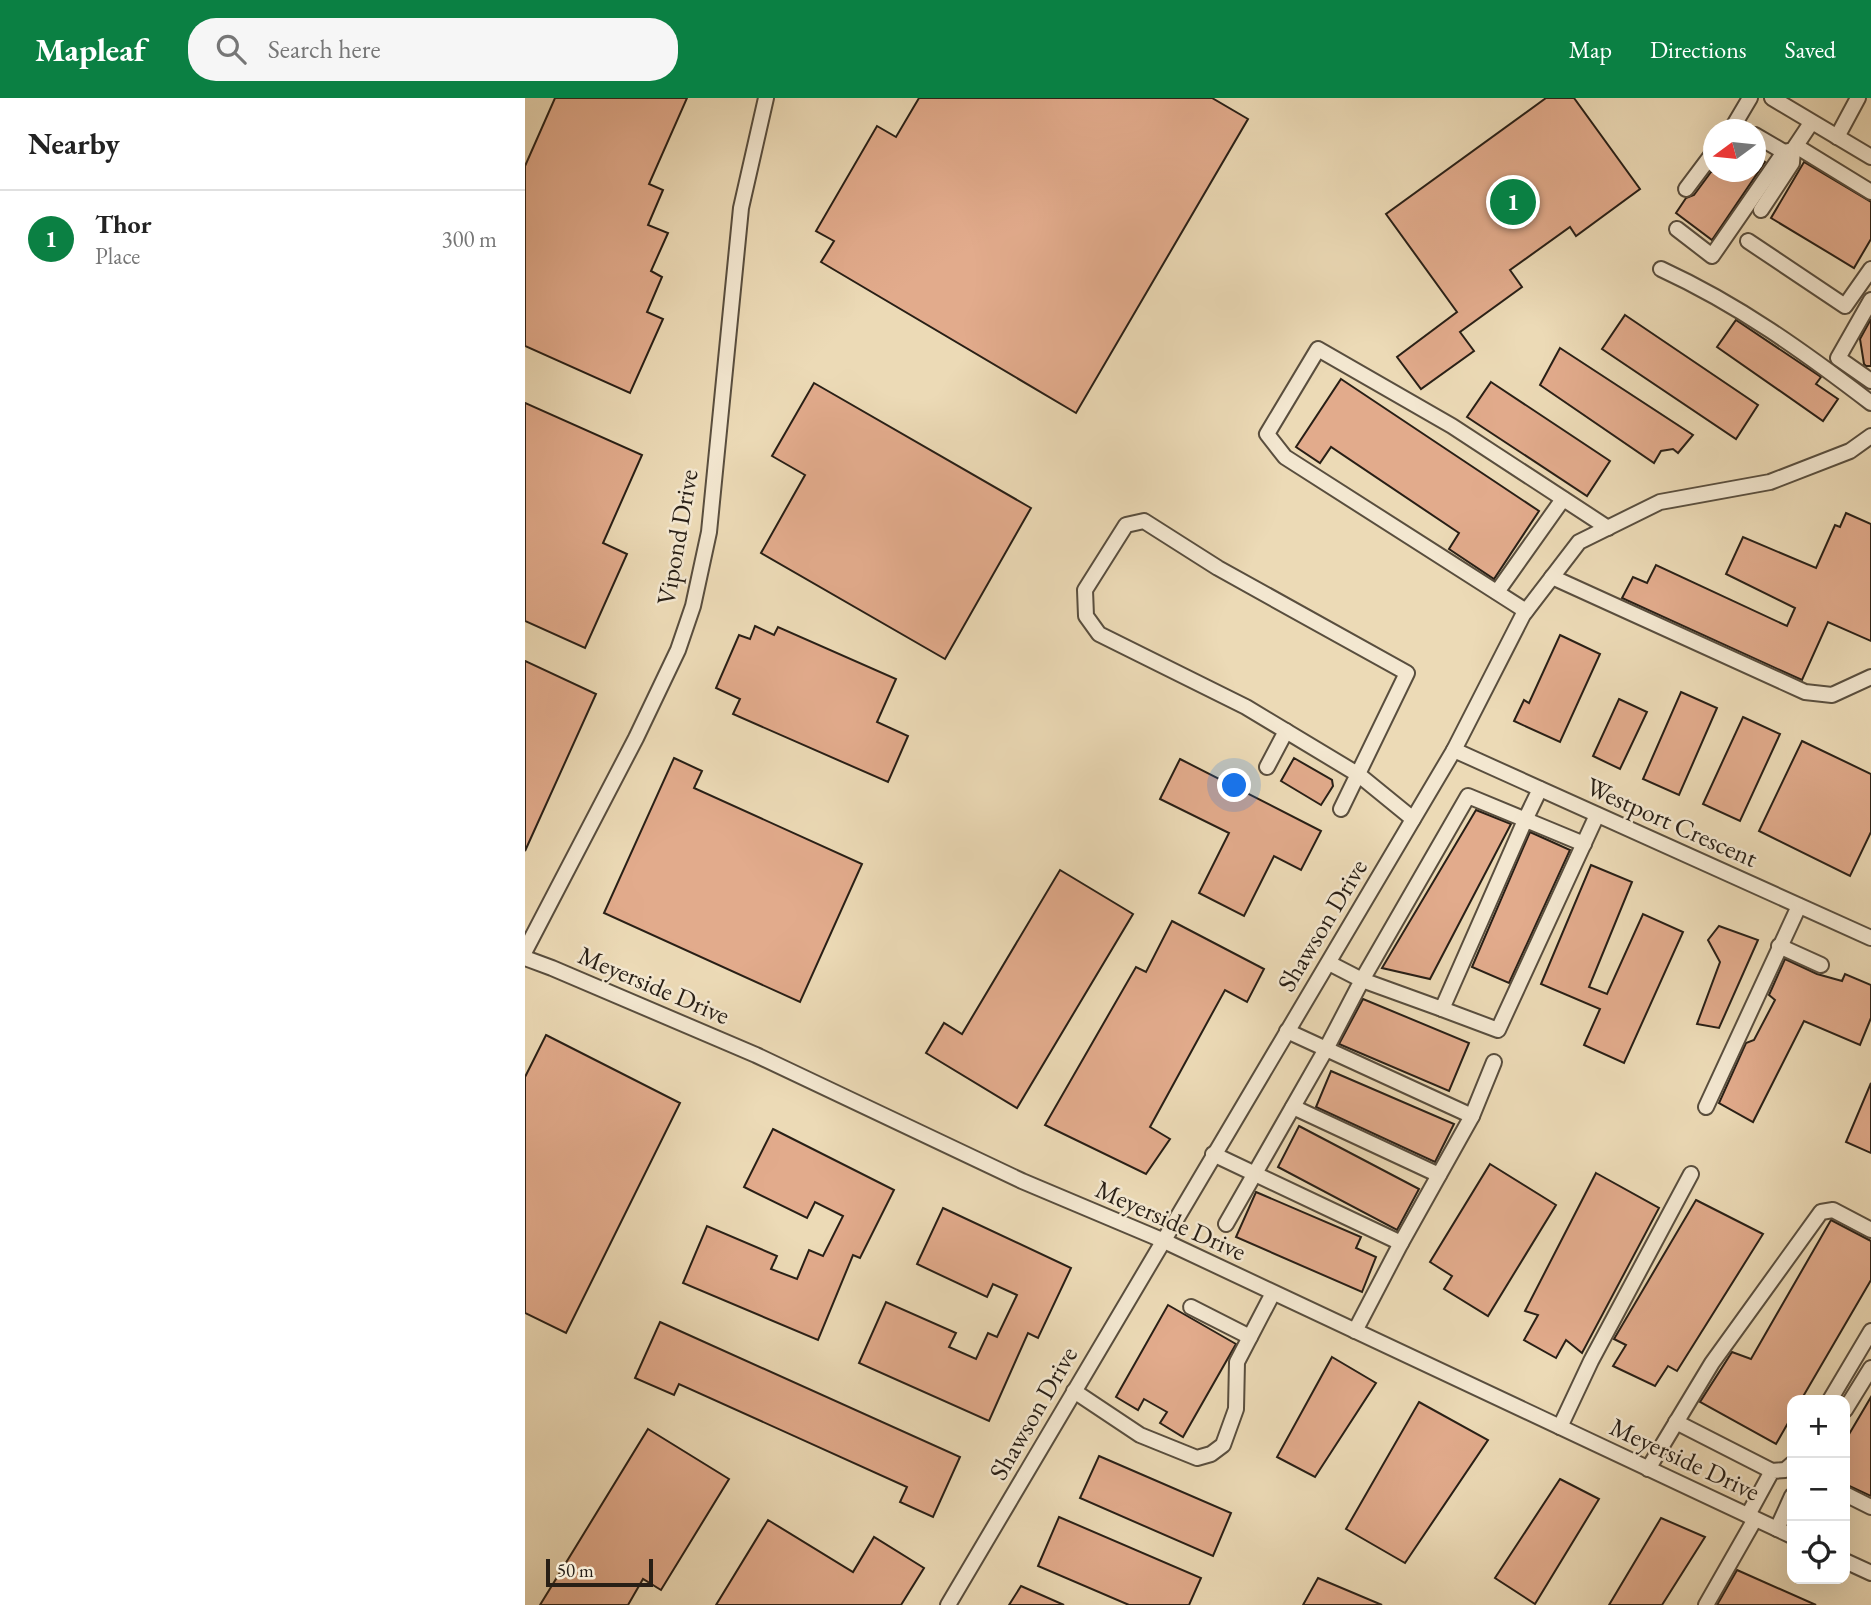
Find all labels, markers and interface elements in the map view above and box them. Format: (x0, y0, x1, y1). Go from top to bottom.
search box (188, 18, 678, 81)
text: Mapleaf (35, 28, 146, 71)
icon: search (212, 30, 250, 68)
text: Search here (268, 32, 381, 66)
text: Map (1569, 34, 1612, 65)
text: Directions (1650, 34, 1747, 65)
text: Saved (1785, 34, 1836, 65)
north arrow (1703, 119, 1766, 182)
text: Nearby (28, 124, 120, 163)
pin: 1 (1490, 176, 1536, 228)
text: Thor (95, 207, 151, 241)
text: 1 (45, 224, 57, 254)
text: 300 m (441, 224, 497, 254)
text: Place (95, 241, 140, 271)
street label: Vipond Drive (648, 466, 706, 608)
your location (1217, 768, 1251, 802)
street label: Westport Crescent (1581, 769, 1763, 875)
street label: Shawson Drive (1269, 852, 1375, 998)
street label: Meyerside Drive (573, 938, 735, 1032)
street label: Meyerside Drive (1090, 1172, 1252, 1268)
street label: Shawson Drive (981, 1340, 1085, 1486)
map controls (1787, 1395, 1850, 1584)
button: + (1787, 1395, 1850, 1458)
street label: Meyerside Drive (1605, 1409, 1765, 1509)
button: − (1787, 1458, 1850, 1521)
button: locate (1787, 1521, 1850, 1584)
scale bar (546, 1556, 653, 1588)
text: 50 m (557, 1558, 594, 1583)

